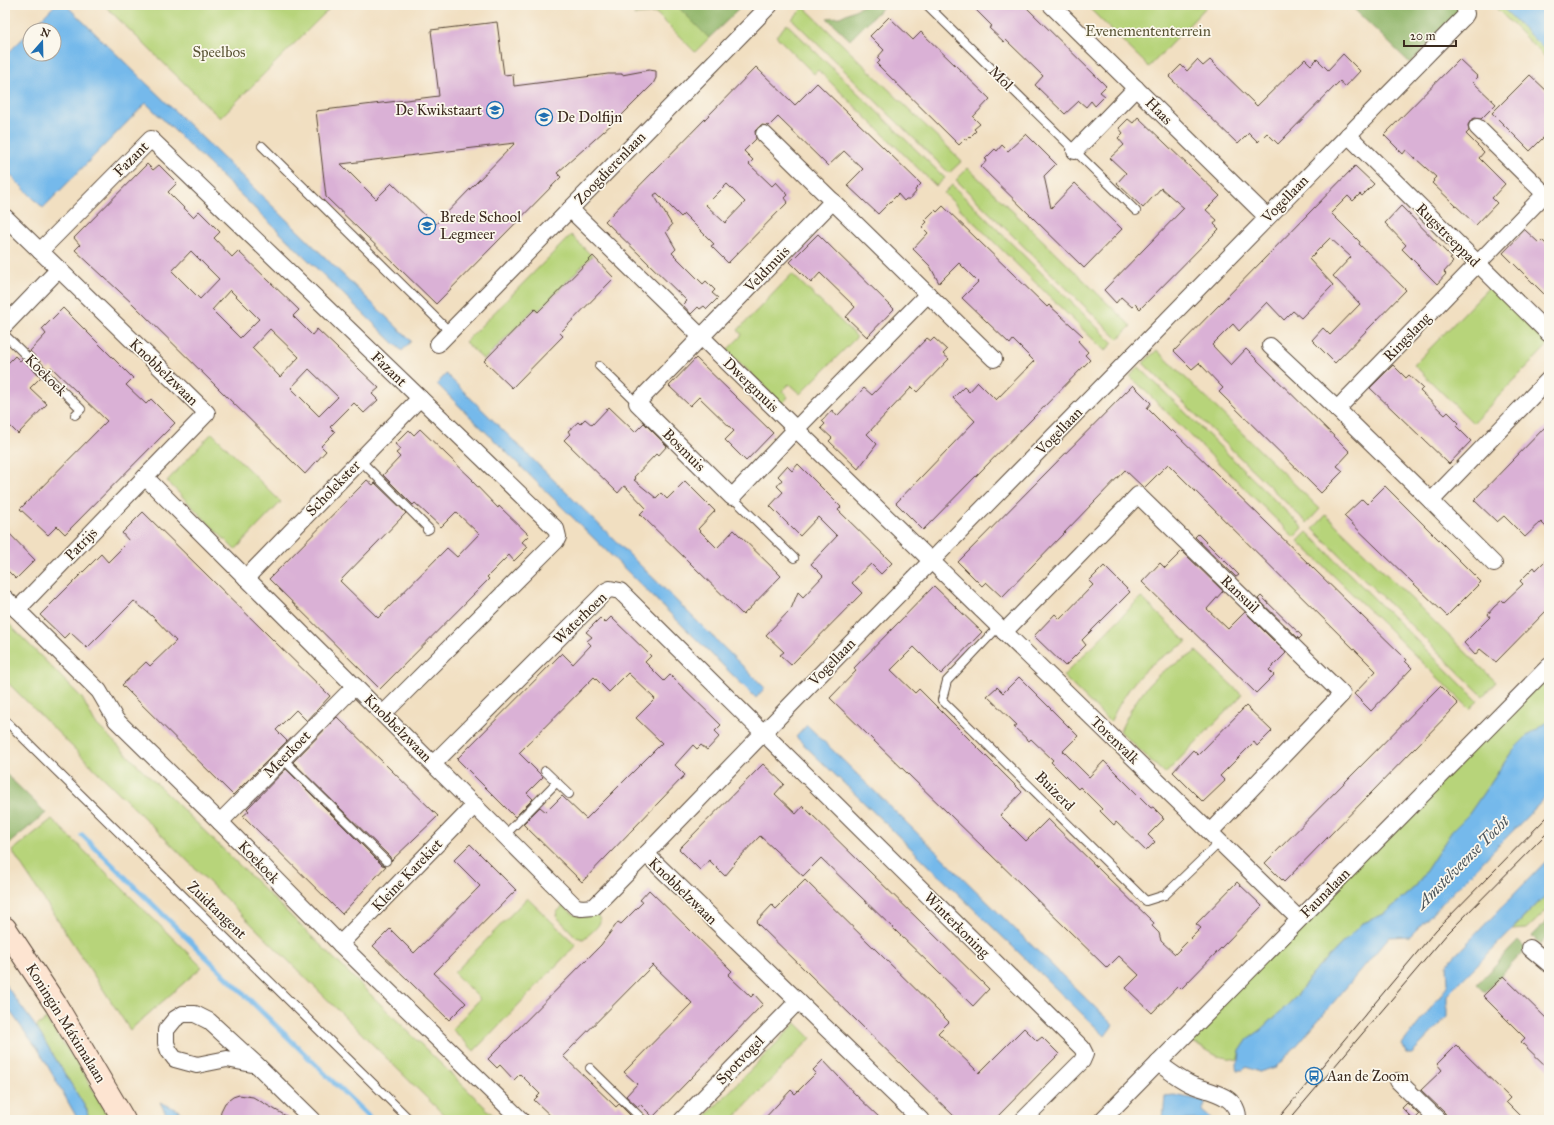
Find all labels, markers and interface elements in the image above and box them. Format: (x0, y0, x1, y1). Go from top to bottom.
north arrow (22, 22, 62, 62)
park label: Evenemententerrein (1085, 22, 1211, 40)
scale bar (1404, 22, 1456, 48)
text: N (39, 25, 52, 41)
text: 20 m (1410, 29, 1436, 43)
park label: Speelbos (192, 43, 246, 61)
street label: Mol (985, 62, 1018, 95)
street label: Haas (1142, 94, 1176, 128)
school or university icon: De Kwikstaart (485, 100, 505, 120)
place label: De Kwikstaart (395, 101, 483, 119)
school or university icon: De Dolfijn (534, 107, 554, 127)
place label: De Dolfijn (557, 108, 622, 126)
street label: Zoogdierenlaan (571, 128, 649, 208)
street label: Fazant (110, 137, 153, 180)
street label: Vogellaan (1257, 171, 1312, 227)
street label: Rugstreeppad (1412, 199, 1484, 271)
place label: Brede School Legmeer (440, 208, 522, 243)
school or university icon: Brede School Legmeer (417, 216, 437, 236)
street label: Veldmuis (740, 242, 793, 297)
street label: Ringslang (1379, 308, 1435, 365)
street label: Knobbelzwaan (126, 335, 202, 409)
street label: Fazant (367, 348, 411, 391)
street label: Koekoek (21, 350, 71, 400)
street label: Dwergmuis (719, 354, 783, 416)
street label: Vogellaan (1031, 403, 1086, 459)
street label: Bosmuis (659, 425, 709, 475)
street label: Scholekster (302, 456, 364, 520)
street label: Patrijs (61, 524, 101, 564)
street label: Ransuil (1217, 571, 1264, 617)
street label: Waterhoen (550, 588, 610, 648)
street label: Vogellaan (804, 634, 859, 690)
street label: Knobbelzwaan (360, 690, 436, 766)
street label: Torenvalk (1087, 712, 1143, 768)
street label: Meerkoet (260, 726, 315, 781)
street label: Buizerd (1032, 768, 1079, 815)
water label: Amstelveense Tocht (1411, 811, 1514, 914)
street label: Kleine Karekiet (368, 834, 447, 915)
street label: Koekoek (234, 837, 284, 887)
street label: Knobbelzwaan (645, 854, 721, 928)
street label: Faunalaan (1296, 864, 1354, 922)
street label: Zuidtangent (184, 877, 251, 943)
street label: Winterkoning (920, 888, 994, 962)
street label: Koningin Máximalaan (22, 960, 110, 1086)
street label: Spotvogel (712, 1031, 768, 1088)
bus stop icon: Aan de Zoom (1304, 1066, 1324, 1086)
place label: Aan de Zoom (1326, 1067, 1409, 1085)

